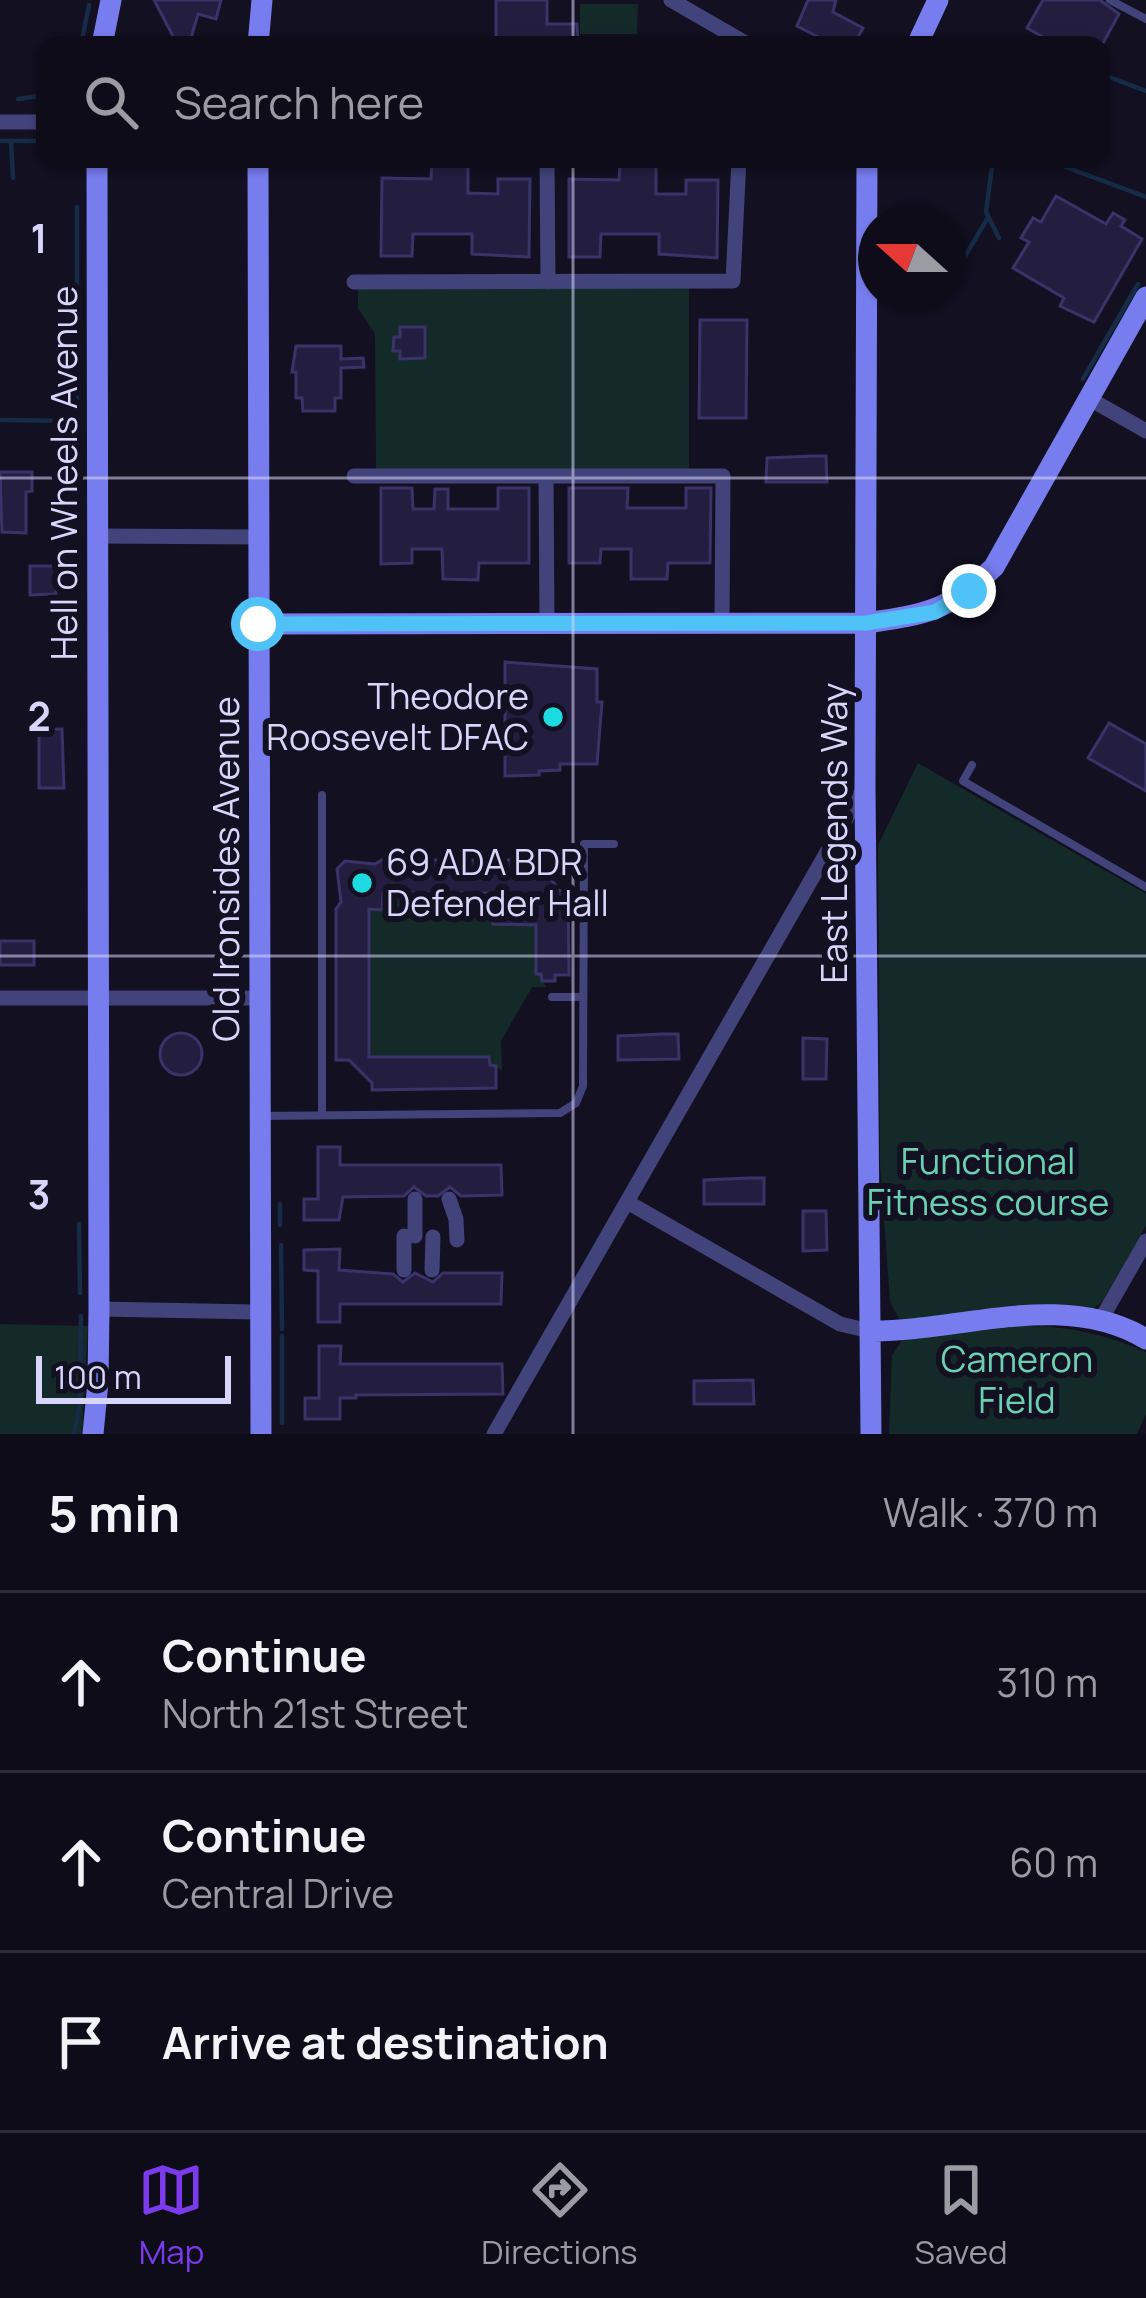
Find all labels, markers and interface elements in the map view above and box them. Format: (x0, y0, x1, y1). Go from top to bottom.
search box (36, 36, 1110, 168)
icon: search (78, 69, 144, 135)
text: Search here (174, 71, 424, 133)
north arrow (858, 204, 966, 312)
text: 1 (30, 211, 48, 265)
street label: Hell on Wheels Avenue (39, 286, 88, 660)
route end (942, 564, 996, 618)
route start (231, 597, 285, 651)
place label: Theodore Roosevelt DFAC (266, 671, 529, 761)
street label: East Legends Way (809, 683, 858, 983)
text: 2 (27, 689, 51, 743)
street label: Old Ironsides Avenue (201, 696, 250, 1042)
marker: Theodore Roosevelt DFAC (540, 704, 566, 730)
place label: 69 ADA BDR Defender Hall (386, 837, 609, 927)
marker: 69 ADA BDR Defender Hall (349, 870, 375, 896)
park label: Functional Fitness course (867, 1136, 1109, 1226)
text: 3 (28, 1167, 50, 1221)
park label: Cameron Field (941, 1334, 1093, 1424)
scale bar (36, 1350, 231, 1403)
text: 100 m (54, 1354, 142, 1399)
text: 5 min (48, 1478, 180, 1547)
text: Walk · 370 m (883, 1485, 1098, 1539)
text: Continue (162, 1624, 367, 1686)
icon: ahead (48, 1649, 114, 1715)
text: 310 m (997, 1655, 1098, 1709)
text: North 21st Street (162, 1686, 468, 1740)
text: Continue (162, 1804, 367, 1866)
icon: ahead (48, 1829, 114, 1895)
text: 60 m (1009, 1835, 1098, 1889)
text: Central Drive (162, 1866, 394, 1920)
icon: arrive (48, 2009, 114, 2075)
text: Arrive at destination (162, 2011, 609, 2073)
tab: Map (138, 2157, 204, 2274)
tab: Directions (481, 2157, 638, 2274)
tab: Saved (915, 2157, 1008, 2274)

